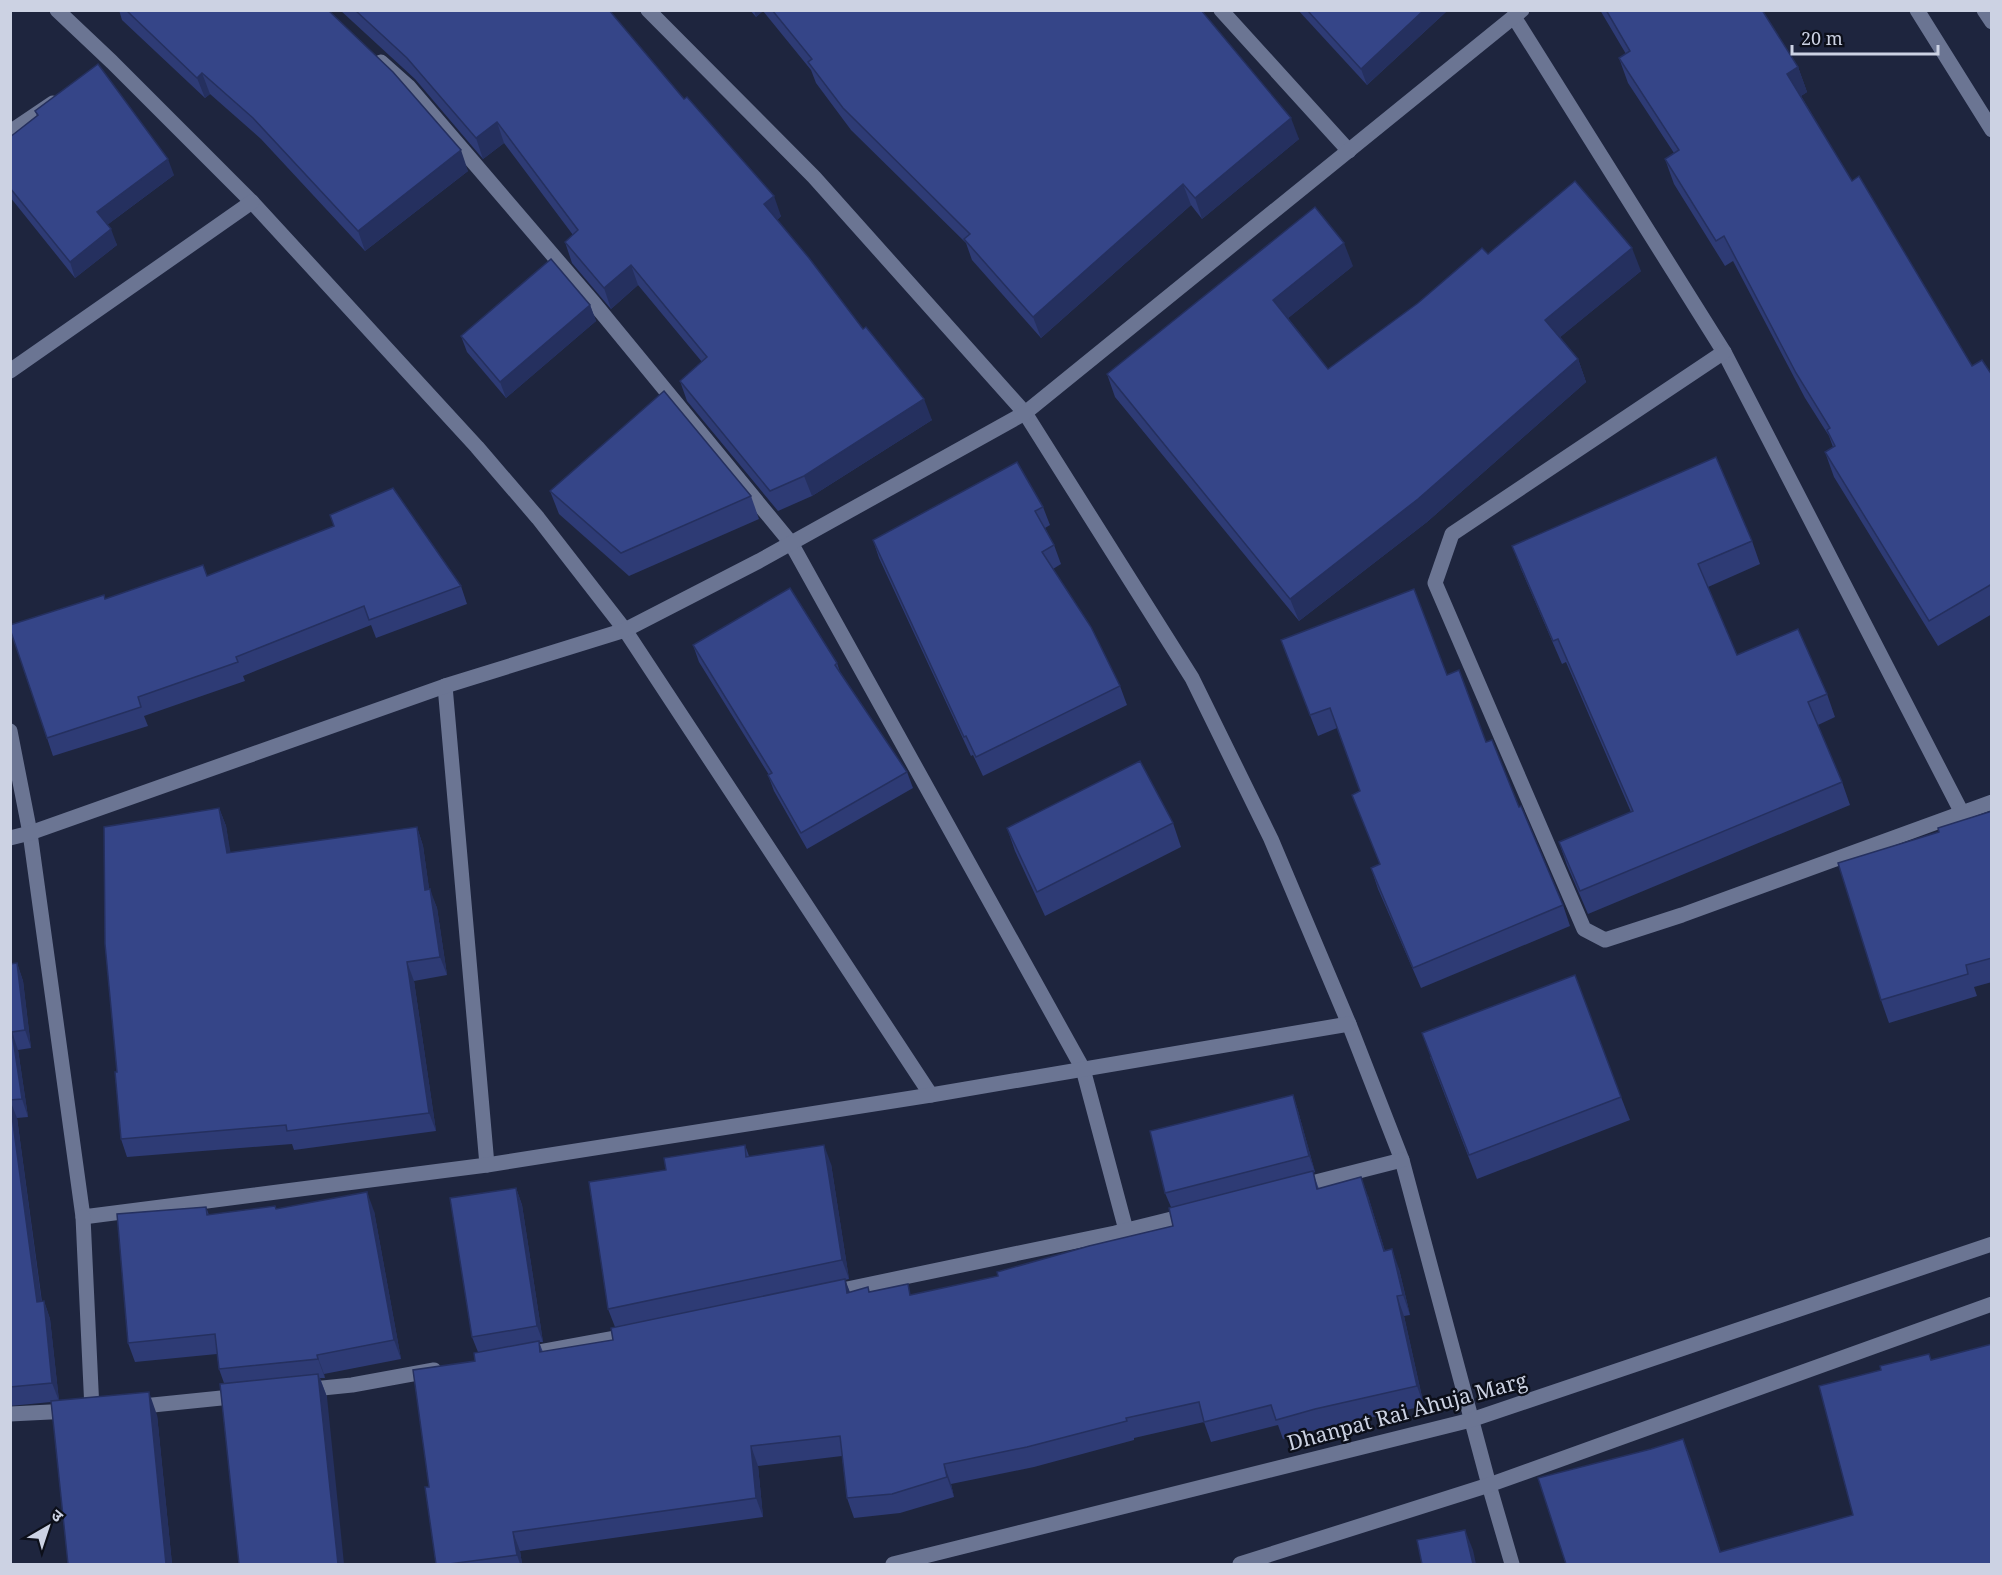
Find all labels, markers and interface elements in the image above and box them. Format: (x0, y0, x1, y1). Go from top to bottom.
scale bar (1792, 18, 1938, 56)
text: 20 m (1801, 26, 1843, 50)
street label: Dhanpat Rai Ahuja Marg (1284, 1365, 1531, 1456)
north arrow (18, 1497, 78, 1557)
text: उ (47, 1504, 68, 1527)

